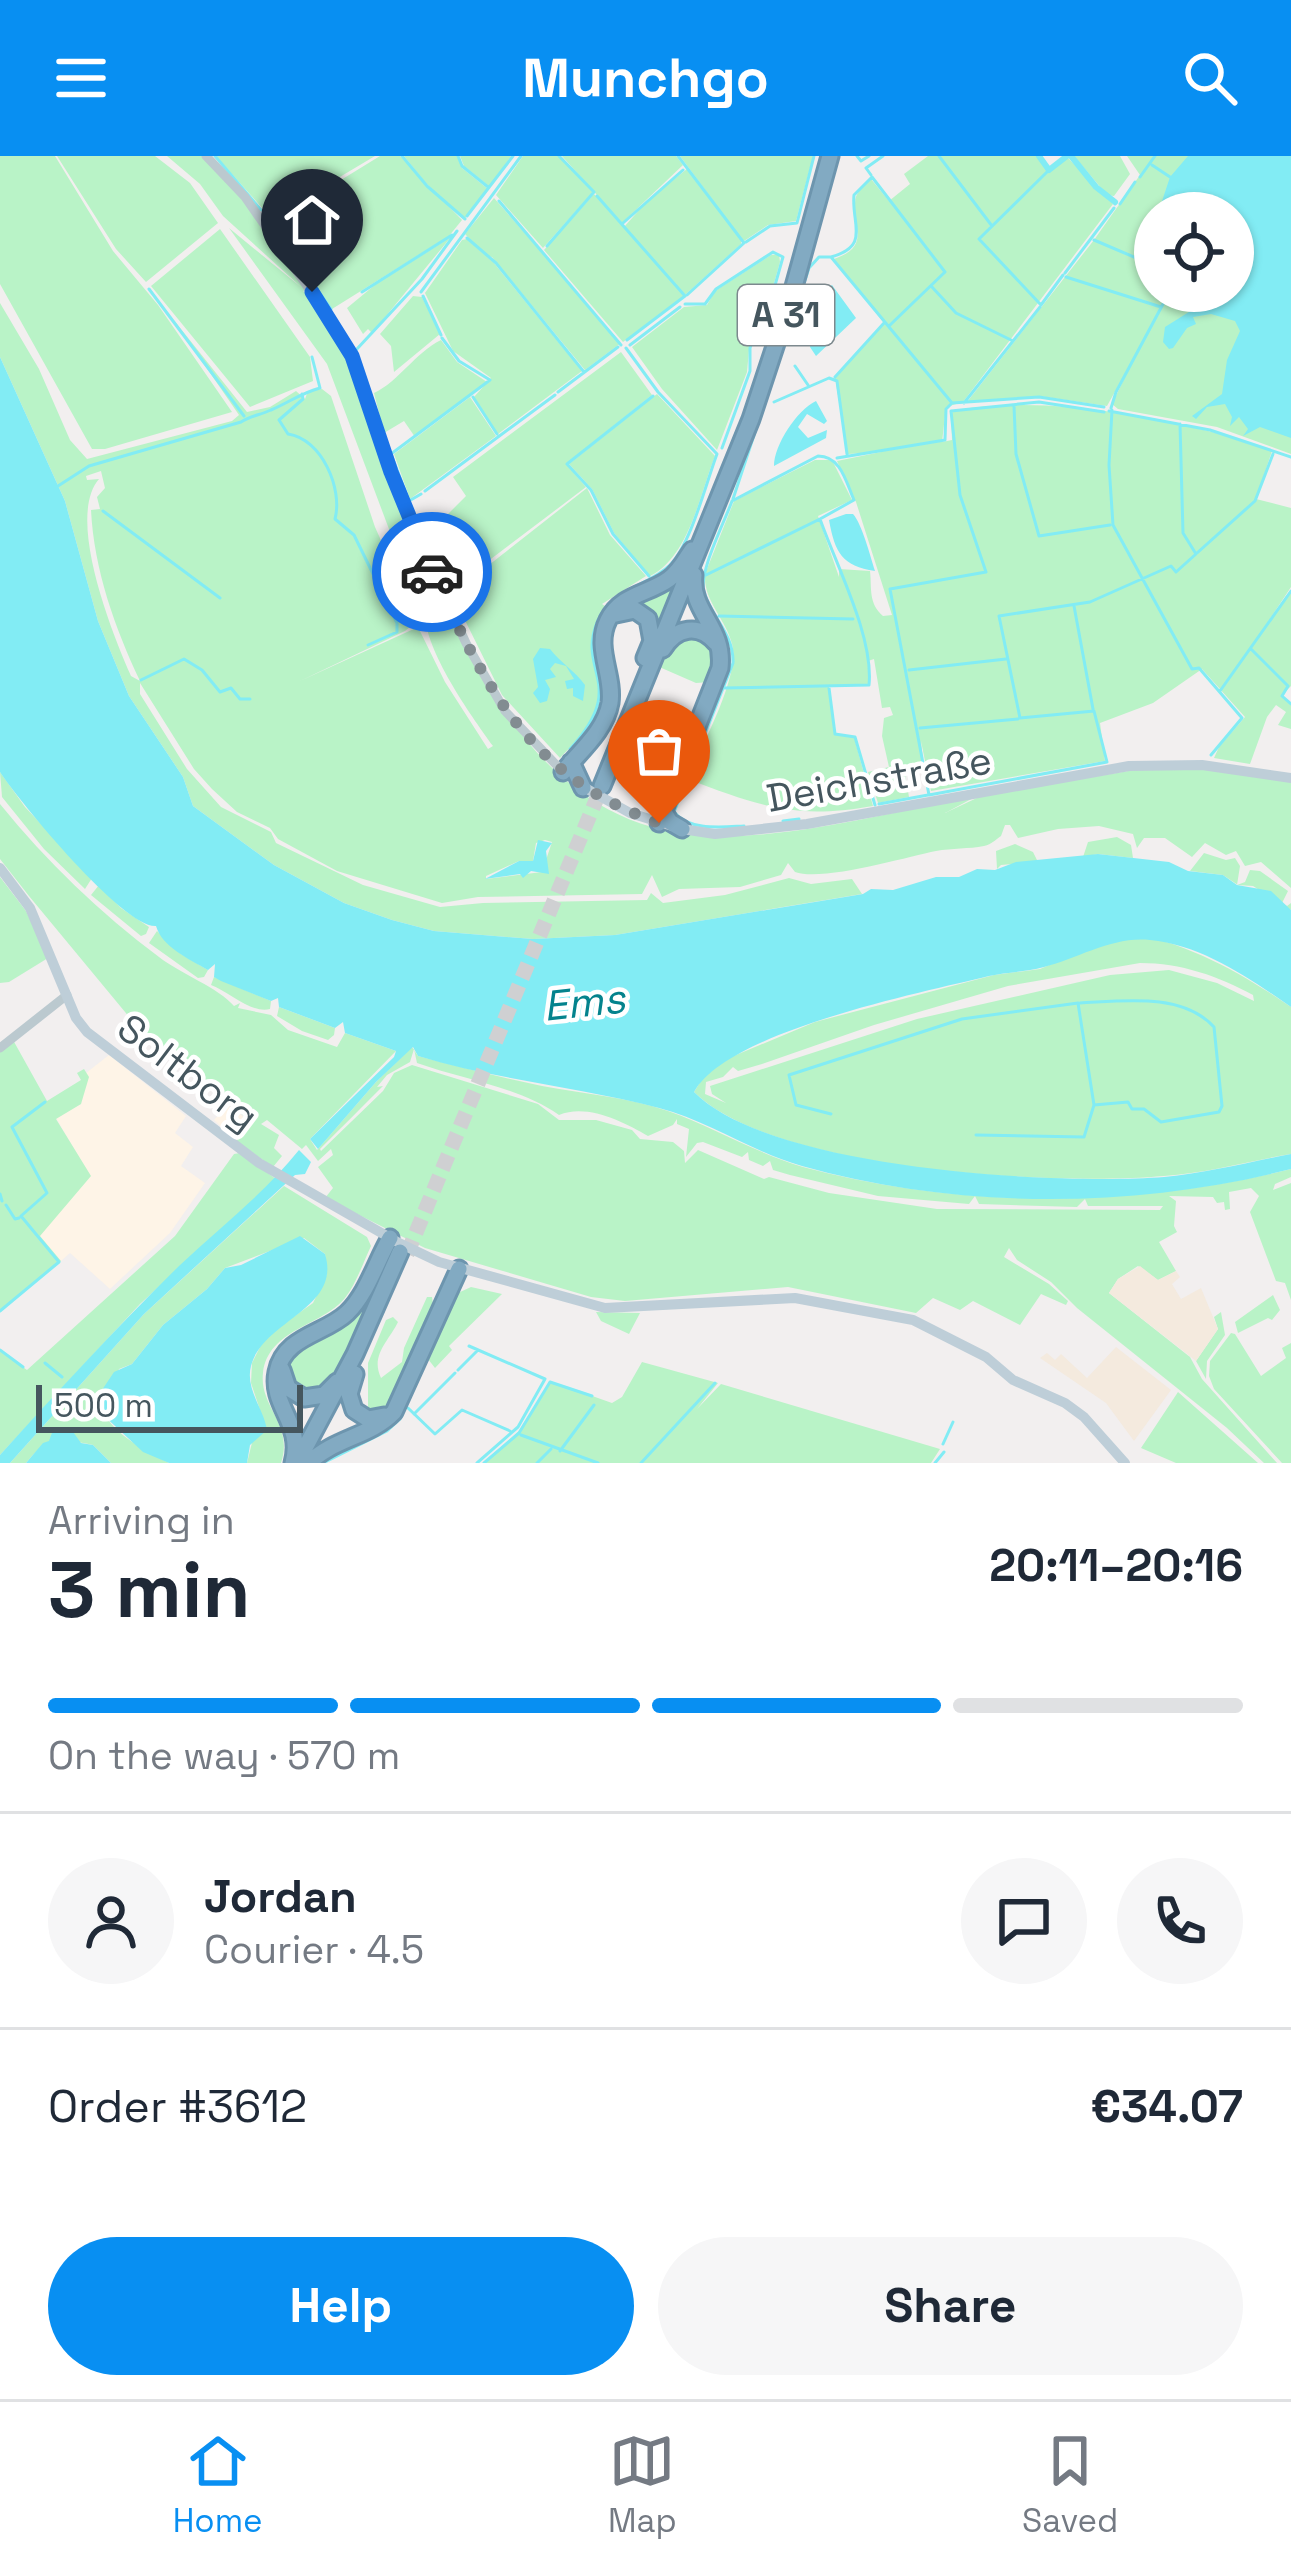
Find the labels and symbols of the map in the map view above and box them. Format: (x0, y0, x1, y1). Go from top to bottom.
pin (261, 169, 363, 292)
road number: A 31 (738, 285, 834, 345)
courier (372, 512, 492, 632)
pin (608, 700, 710, 823)
street label: Deichstraße (763, 735, 995, 823)
water label: Ems (541, 971, 629, 1033)
street label: Soltborg (108, 1003, 268, 1141)
scale bar (36, 1379, 303, 1432)

